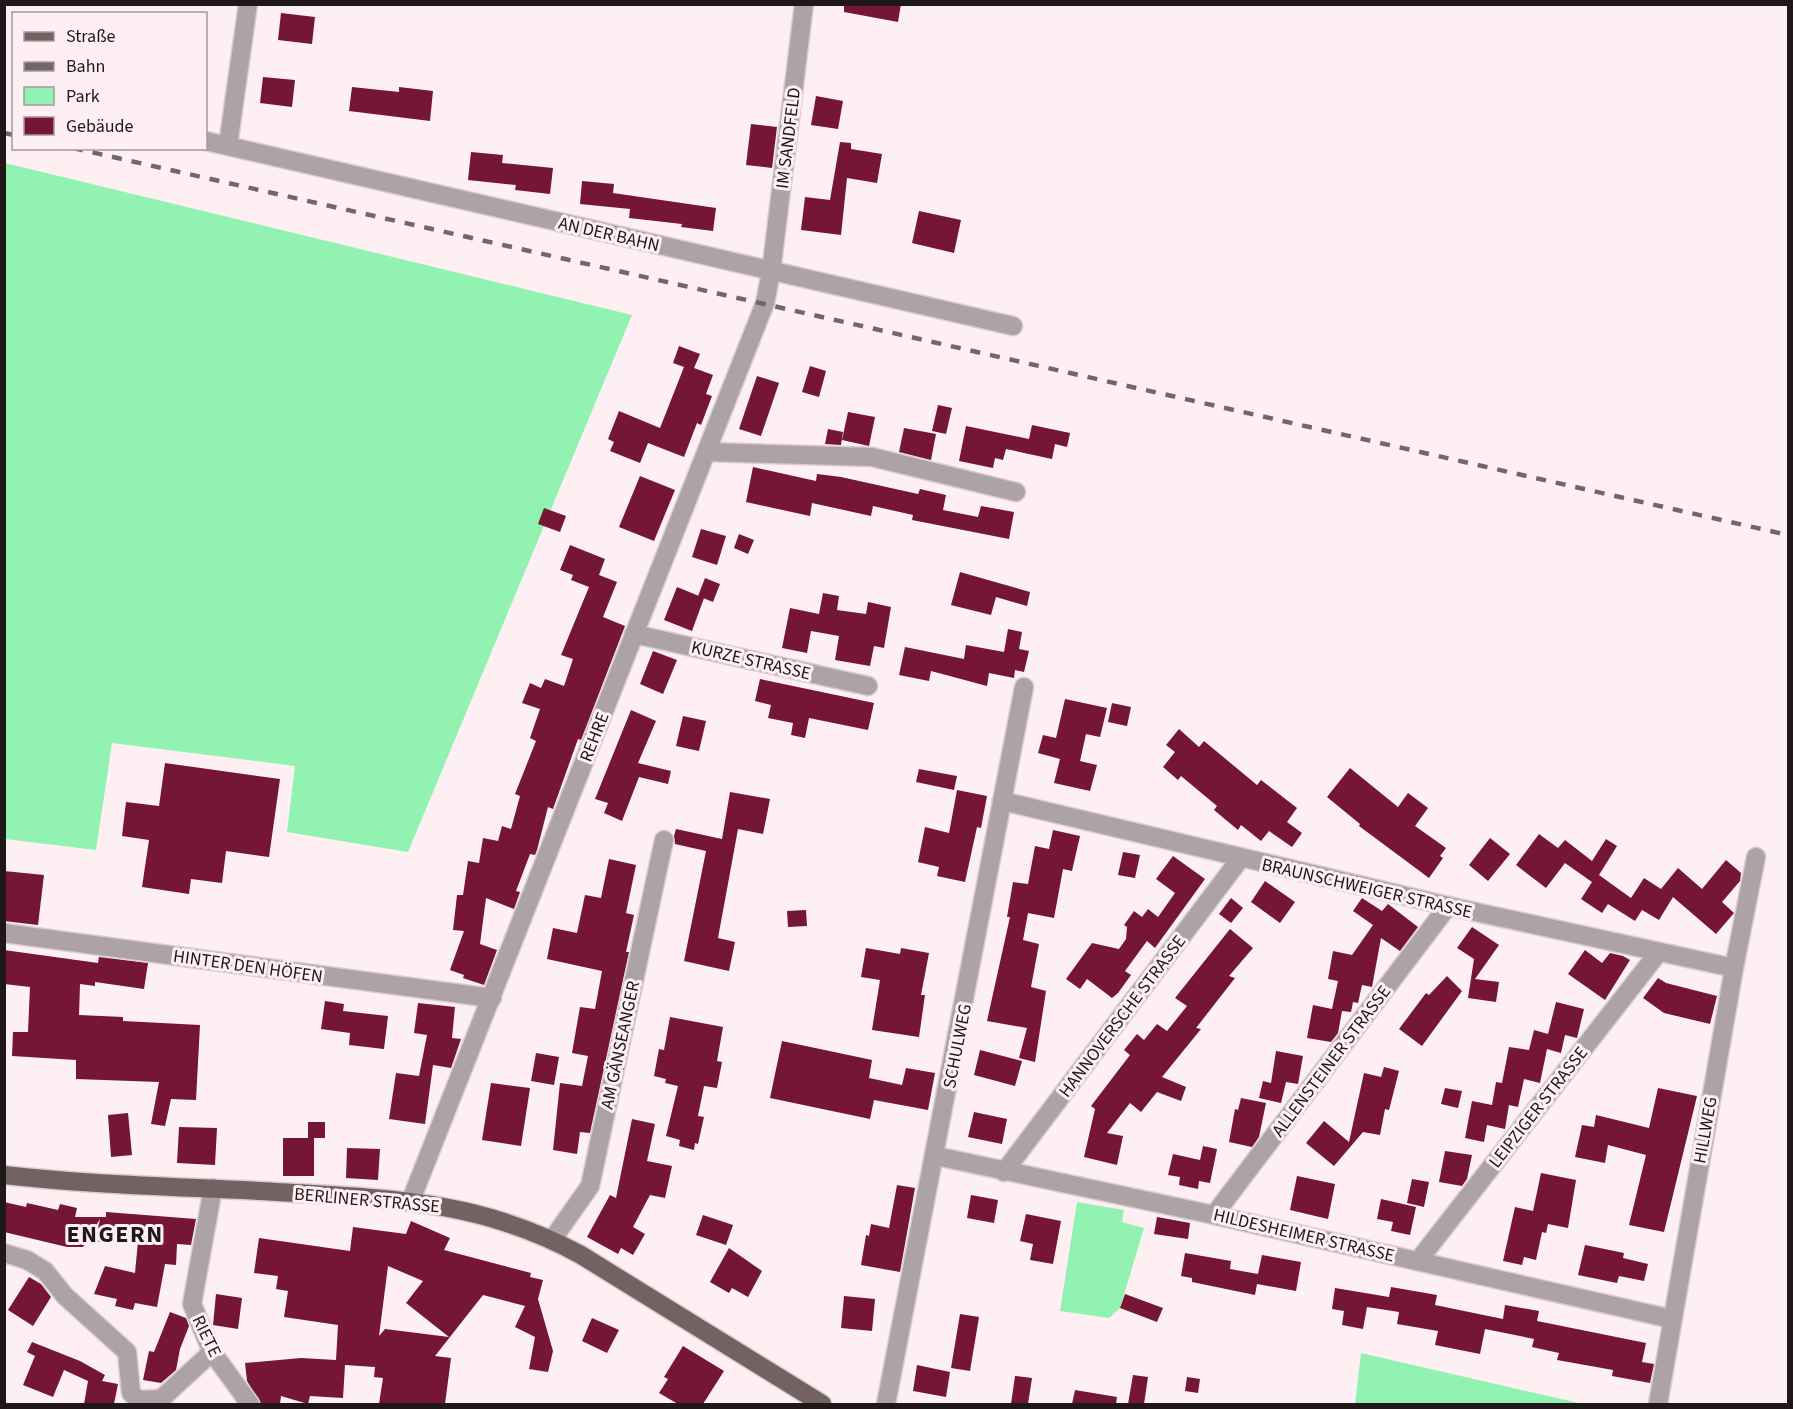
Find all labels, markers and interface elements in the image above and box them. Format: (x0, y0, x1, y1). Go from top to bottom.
legend (12, 12, 207, 150)
text: Straße (66, 24, 116, 49)
text: Bahn (66, 54, 105, 79)
text: Park (66, 84, 100, 109)
street label: IM SANDFELD (770, 86, 807, 190)
text: Gebäude (66, 114, 134, 139)
street label: AN DER BAHN (556, 211, 662, 258)
street label: KURZE STRASSE (689, 635, 813, 686)
street label: REHRE (574, 709, 615, 766)
street label: BRAUNSCHWEIGER STRASSE (1259, 852, 1475, 925)
street label: HANNOVERSCHE STRASSE (1053, 930, 1192, 1103)
street label: HINTER DEN HÖFEN (172, 944, 324, 989)
street label: AM GÄNSEANGER (595, 979, 646, 1111)
street label: ALLENSTEINER STRASSE (1266, 980, 1397, 1142)
street label: SCHULWEG (937, 1002, 978, 1091)
street label: LEIPZIGER STRASSE (1483, 1041, 1594, 1173)
street label: HILLWEG (1687, 1095, 1724, 1166)
street label: BERLINER STRASSE (293, 1182, 441, 1219)
street label: HILDESHEIMER STRASSE (1211, 1202, 1397, 1268)
district label: ENGERN (66, 1217, 164, 1252)
street label: RIETE (186, 1311, 227, 1361)

